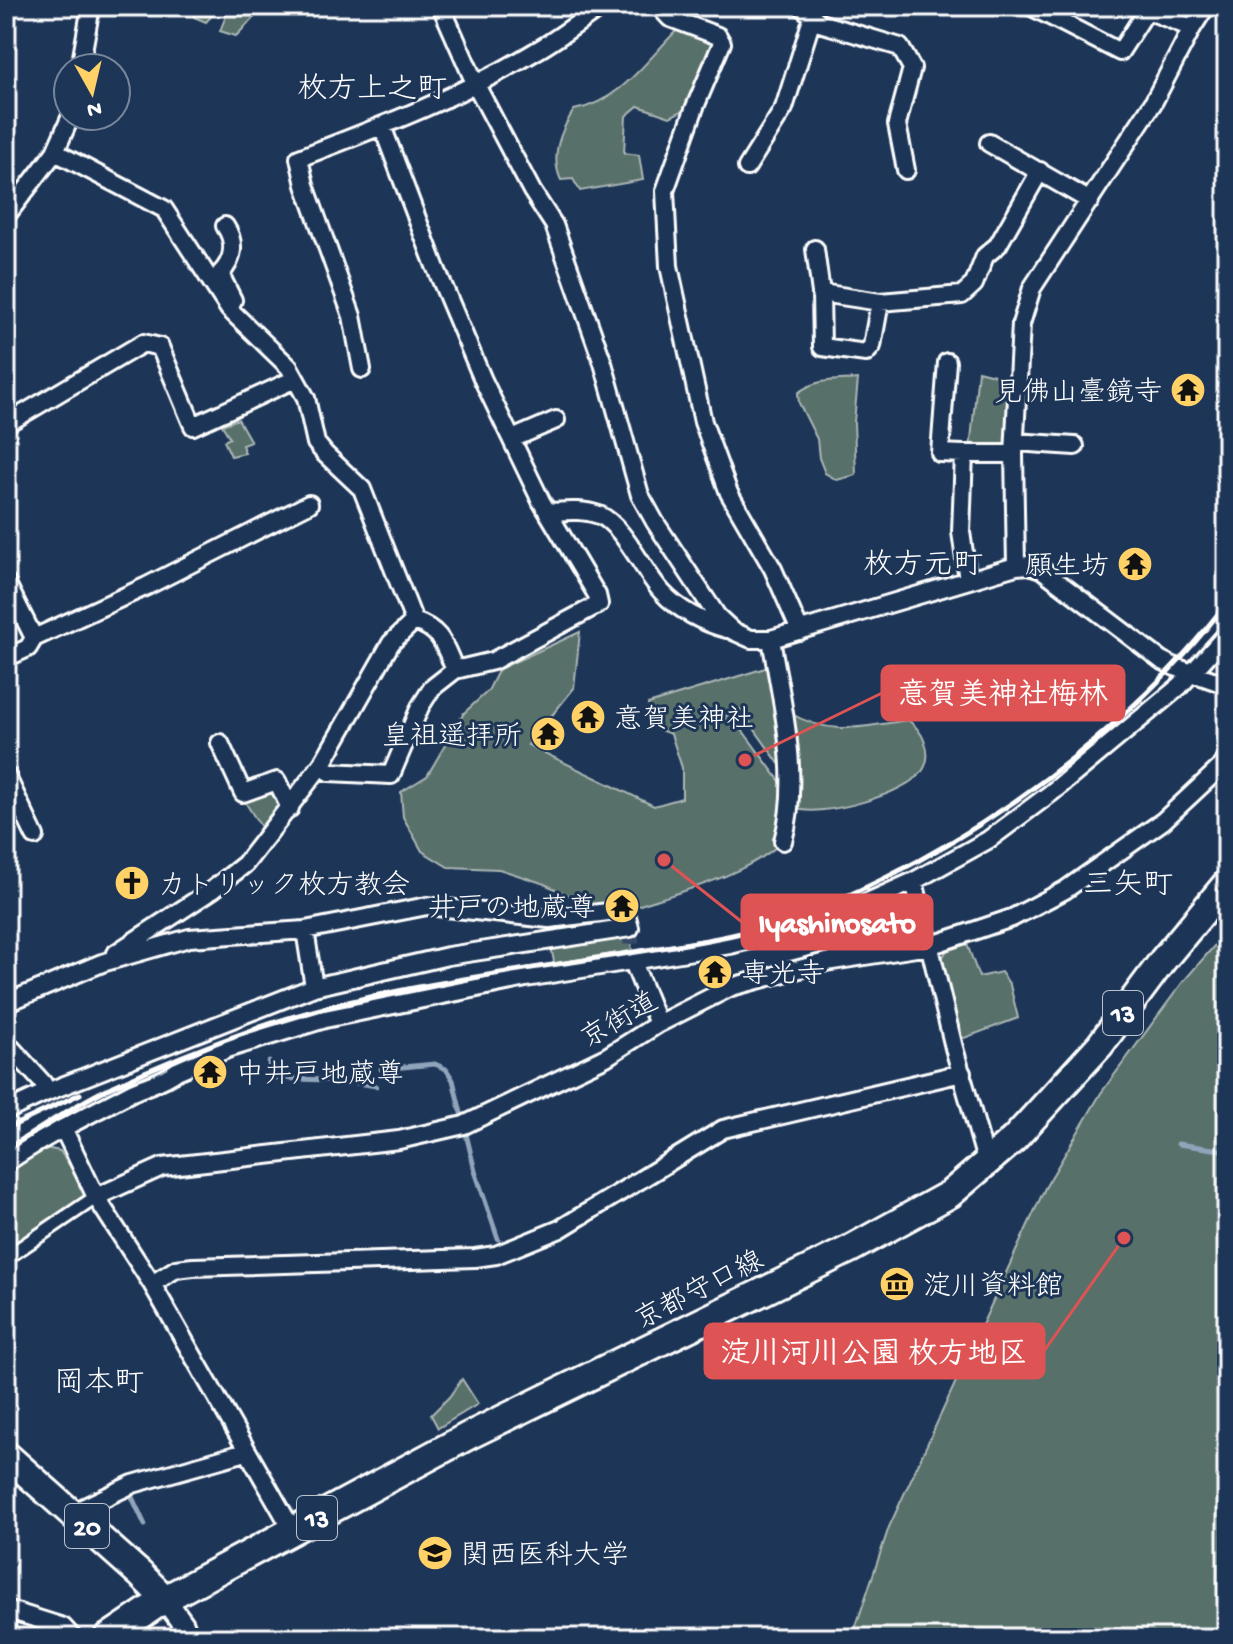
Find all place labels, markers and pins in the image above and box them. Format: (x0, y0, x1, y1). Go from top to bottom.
temple icon: 見佛山臺鏡寺 (1169, 371, 1207, 409)
place label: 見佛山臺鏡寺 (994, 377, 1162, 411)
temple icon: 願生坊 (1116, 545, 1154, 583)
place label: 願生坊 (1025, 552, 1109, 585)
callout: 意賀美神社梅林 (882, 666, 1124, 720)
temple icon: 意賀美神社 (569, 698, 607, 736)
place label: 意賀美神社 (614, 704, 754, 738)
temple icon: 皇祖遥拝所 (529, 715, 567, 753)
place label: 皇祖遥拝所 (382, 721, 522, 755)
church icon: カトリック枚方教会 (113, 864, 151, 902)
place label: カトリック枚方教会 (158, 870, 410, 904)
temple icon: 井戸の地蔵尊 (603, 887, 641, 925)
place label: 井戸の地蔵尊 (428, 893, 596, 927)
callout: Iyashinosato (742, 895, 932, 949)
temple icon: 専光寺 (696, 953, 734, 991)
place label: 専光寺 (741, 959, 825, 993)
temple icon: 中井戸地蔵尊 (191, 1053, 229, 1091)
place label: 中井戸地蔵尊 (236, 1059, 404, 1093)
museum icon: 淀川資料館 (878, 1265, 916, 1303)
place label: 淀川資料館 (923, 1270, 1063, 1305)
callout: 淀川河川公園 枚方地区 (705, 1324, 1044, 1378)
school or university icon: 関西医科大学 (416, 1534, 454, 1572)
place label: 関西医科大学 (461, 1540, 629, 1574)

